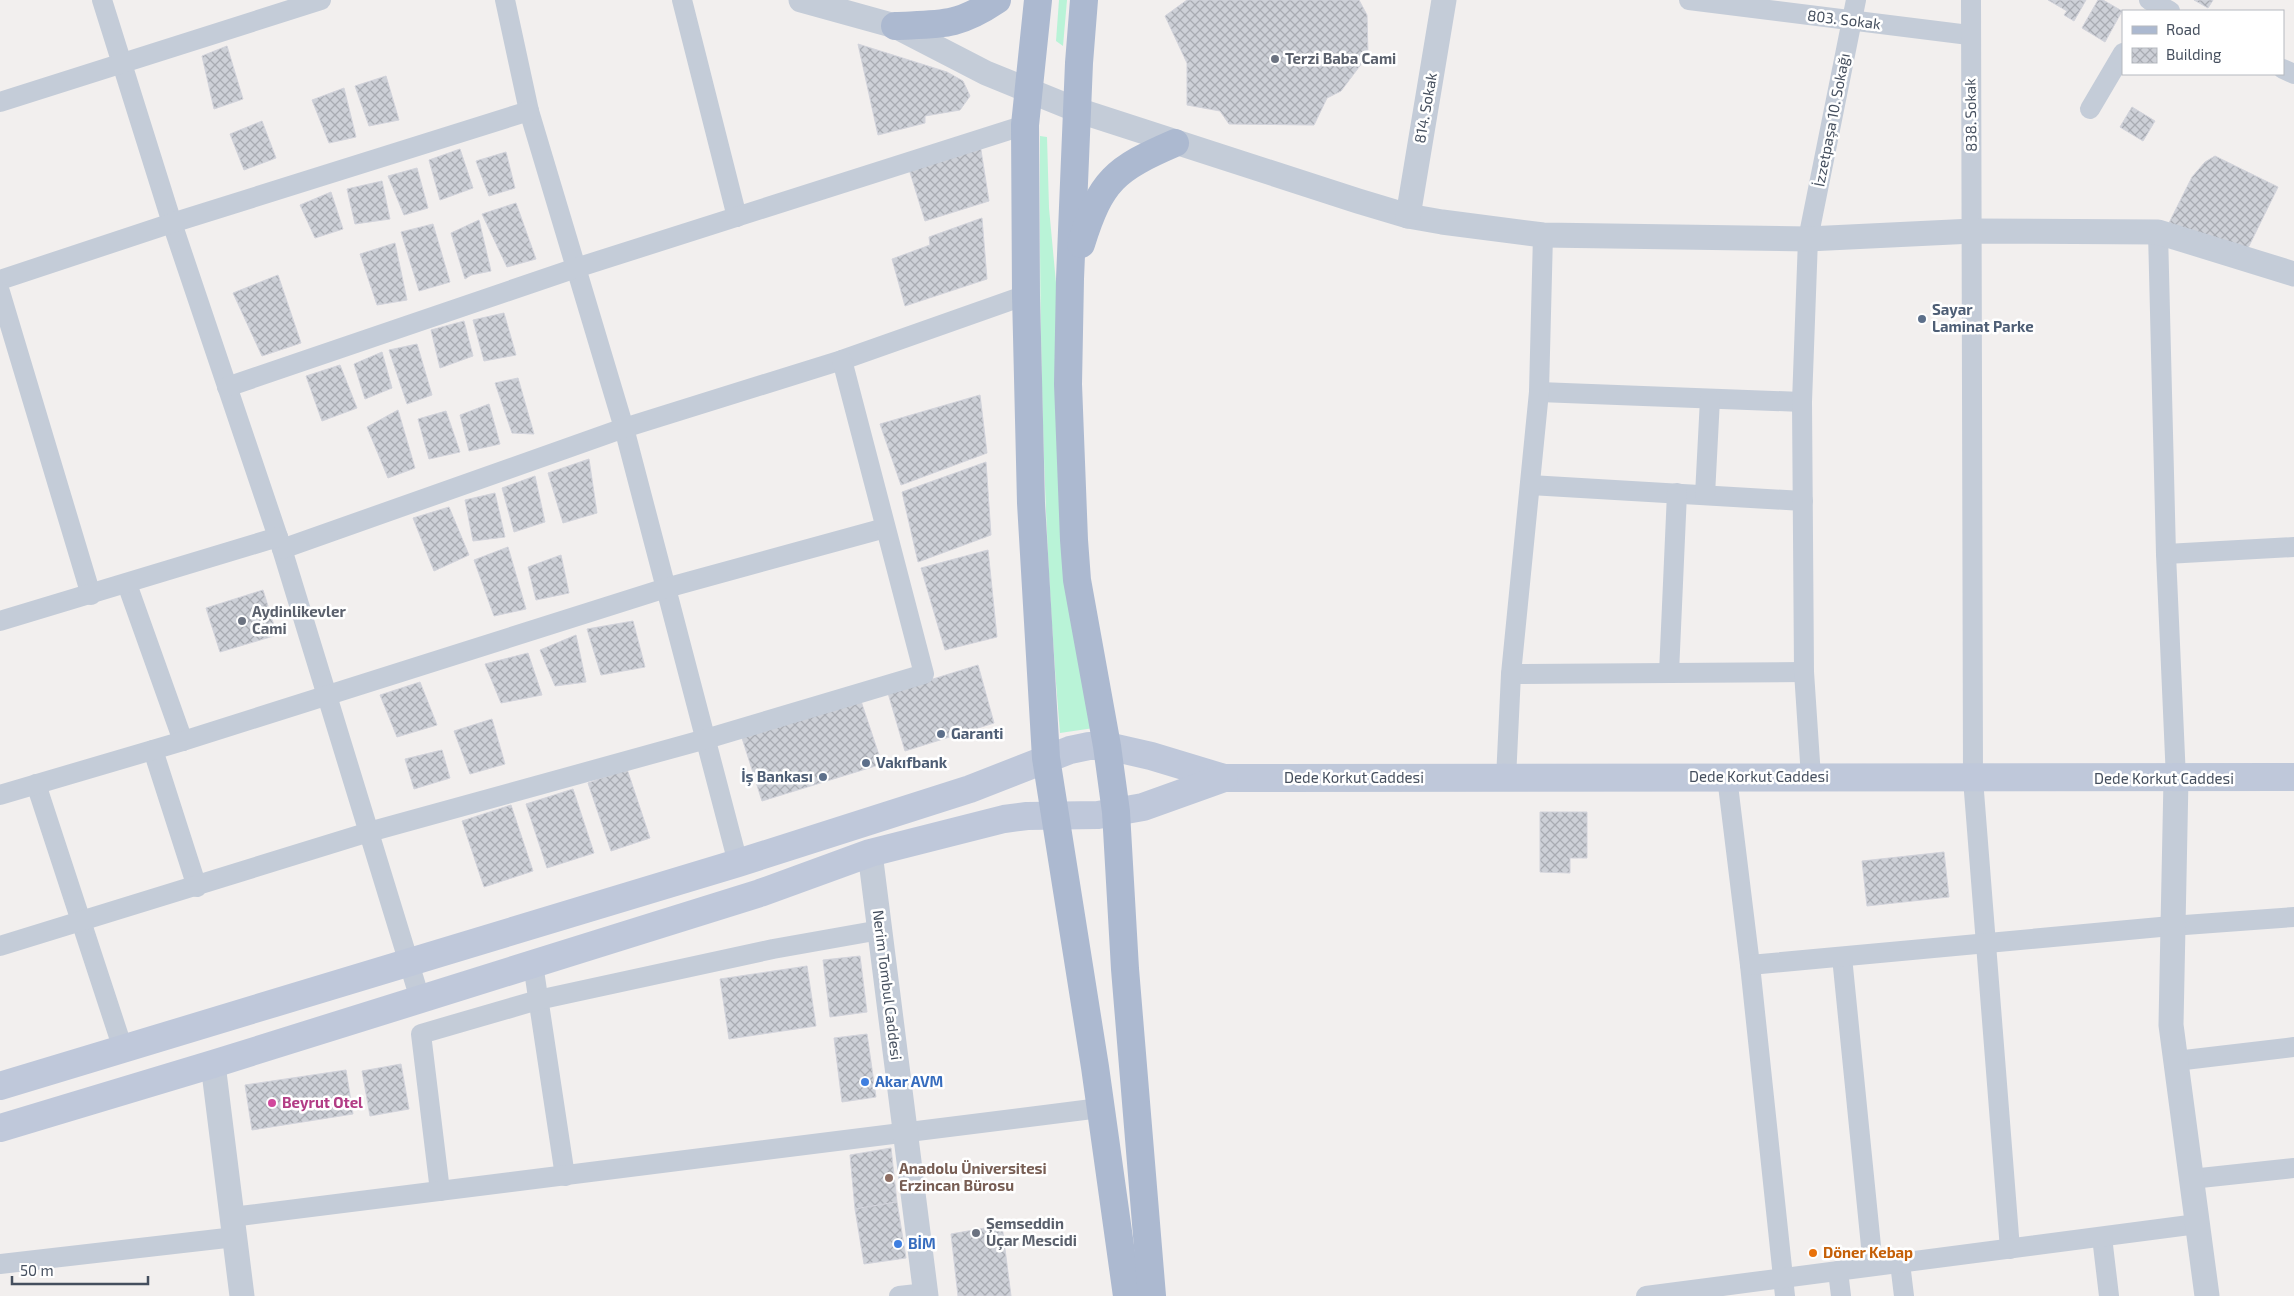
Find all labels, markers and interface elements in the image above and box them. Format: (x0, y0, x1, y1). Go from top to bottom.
street label: 803. Sokak (1806, 6, 1882, 32)
legend (2122, 10, 2284, 75)
text: Road (2166, 20, 2201, 38)
text: Building (2166, 45, 2222, 63)
place label: Terzi Baba Cami (1285, 49, 1396, 67)
street label: İzzetpaşa 10. Sokağı (1809, 51, 1854, 188)
marker: Terzi Baba Cami (1269, 53, 1281, 65)
street label: 814. Sokak (1410, 71, 1440, 145)
street label: 838. Sokak (1960, 78, 1980, 152)
place label: Sayar Laminat Parke (1932, 300, 2034, 335)
marker: Sayar Laminat Parke (1916, 313, 1928, 325)
place label: Aydinlikevler Cami (252, 602, 346, 637)
marker: Aydinlikevler Cami (236, 615, 248, 627)
place label: Garanti (951, 724, 1004, 742)
marker: Garanti (935, 728, 947, 740)
place label: Vakıfbank (876, 753, 948, 771)
marker: Vakıfbank (860, 757, 872, 769)
place label: İş Bankası (741, 767, 813, 787)
street label: Dede Korkut Caddesi (1689, 767, 1829, 785)
street label: Dede Korkut Caddesi (1284, 768, 1424, 786)
street label: Dede Korkut Caddesi (2094, 769, 2234, 787)
marker: İş Bankası (817, 771, 829, 783)
street label: Nerim Tombul Caddesi (870, 909, 906, 1061)
place label: Akar AVM (875, 1072, 943, 1090)
marker: Akar AVM (859, 1076, 871, 1088)
place label: Beyrut Otel (282, 1093, 363, 1112)
marker: Beyrut Otel (266, 1097, 278, 1109)
place label: Anadolu Üniversitesi Erzincan Bürosu (899, 1159, 1047, 1194)
marker: Anadolu Üniversitesi Erzincan Bürosu (883, 1172, 895, 1184)
place label: Şemseddin Uçar Mescidi (986, 1214, 1077, 1251)
marker: Şemseddin Uçar Mescidi (970, 1227, 982, 1239)
place label: BİM (908, 1234, 936, 1252)
marker: BİM (892, 1238, 904, 1250)
place label: Döner Kebap (1823, 1243, 1913, 1261)
marker: Döner Kebap (1807, 1247, 1819, 1259)
scale bar (12, 1254, 149, 1286)
text: 50 m (20, 1261, 54, 1279)

